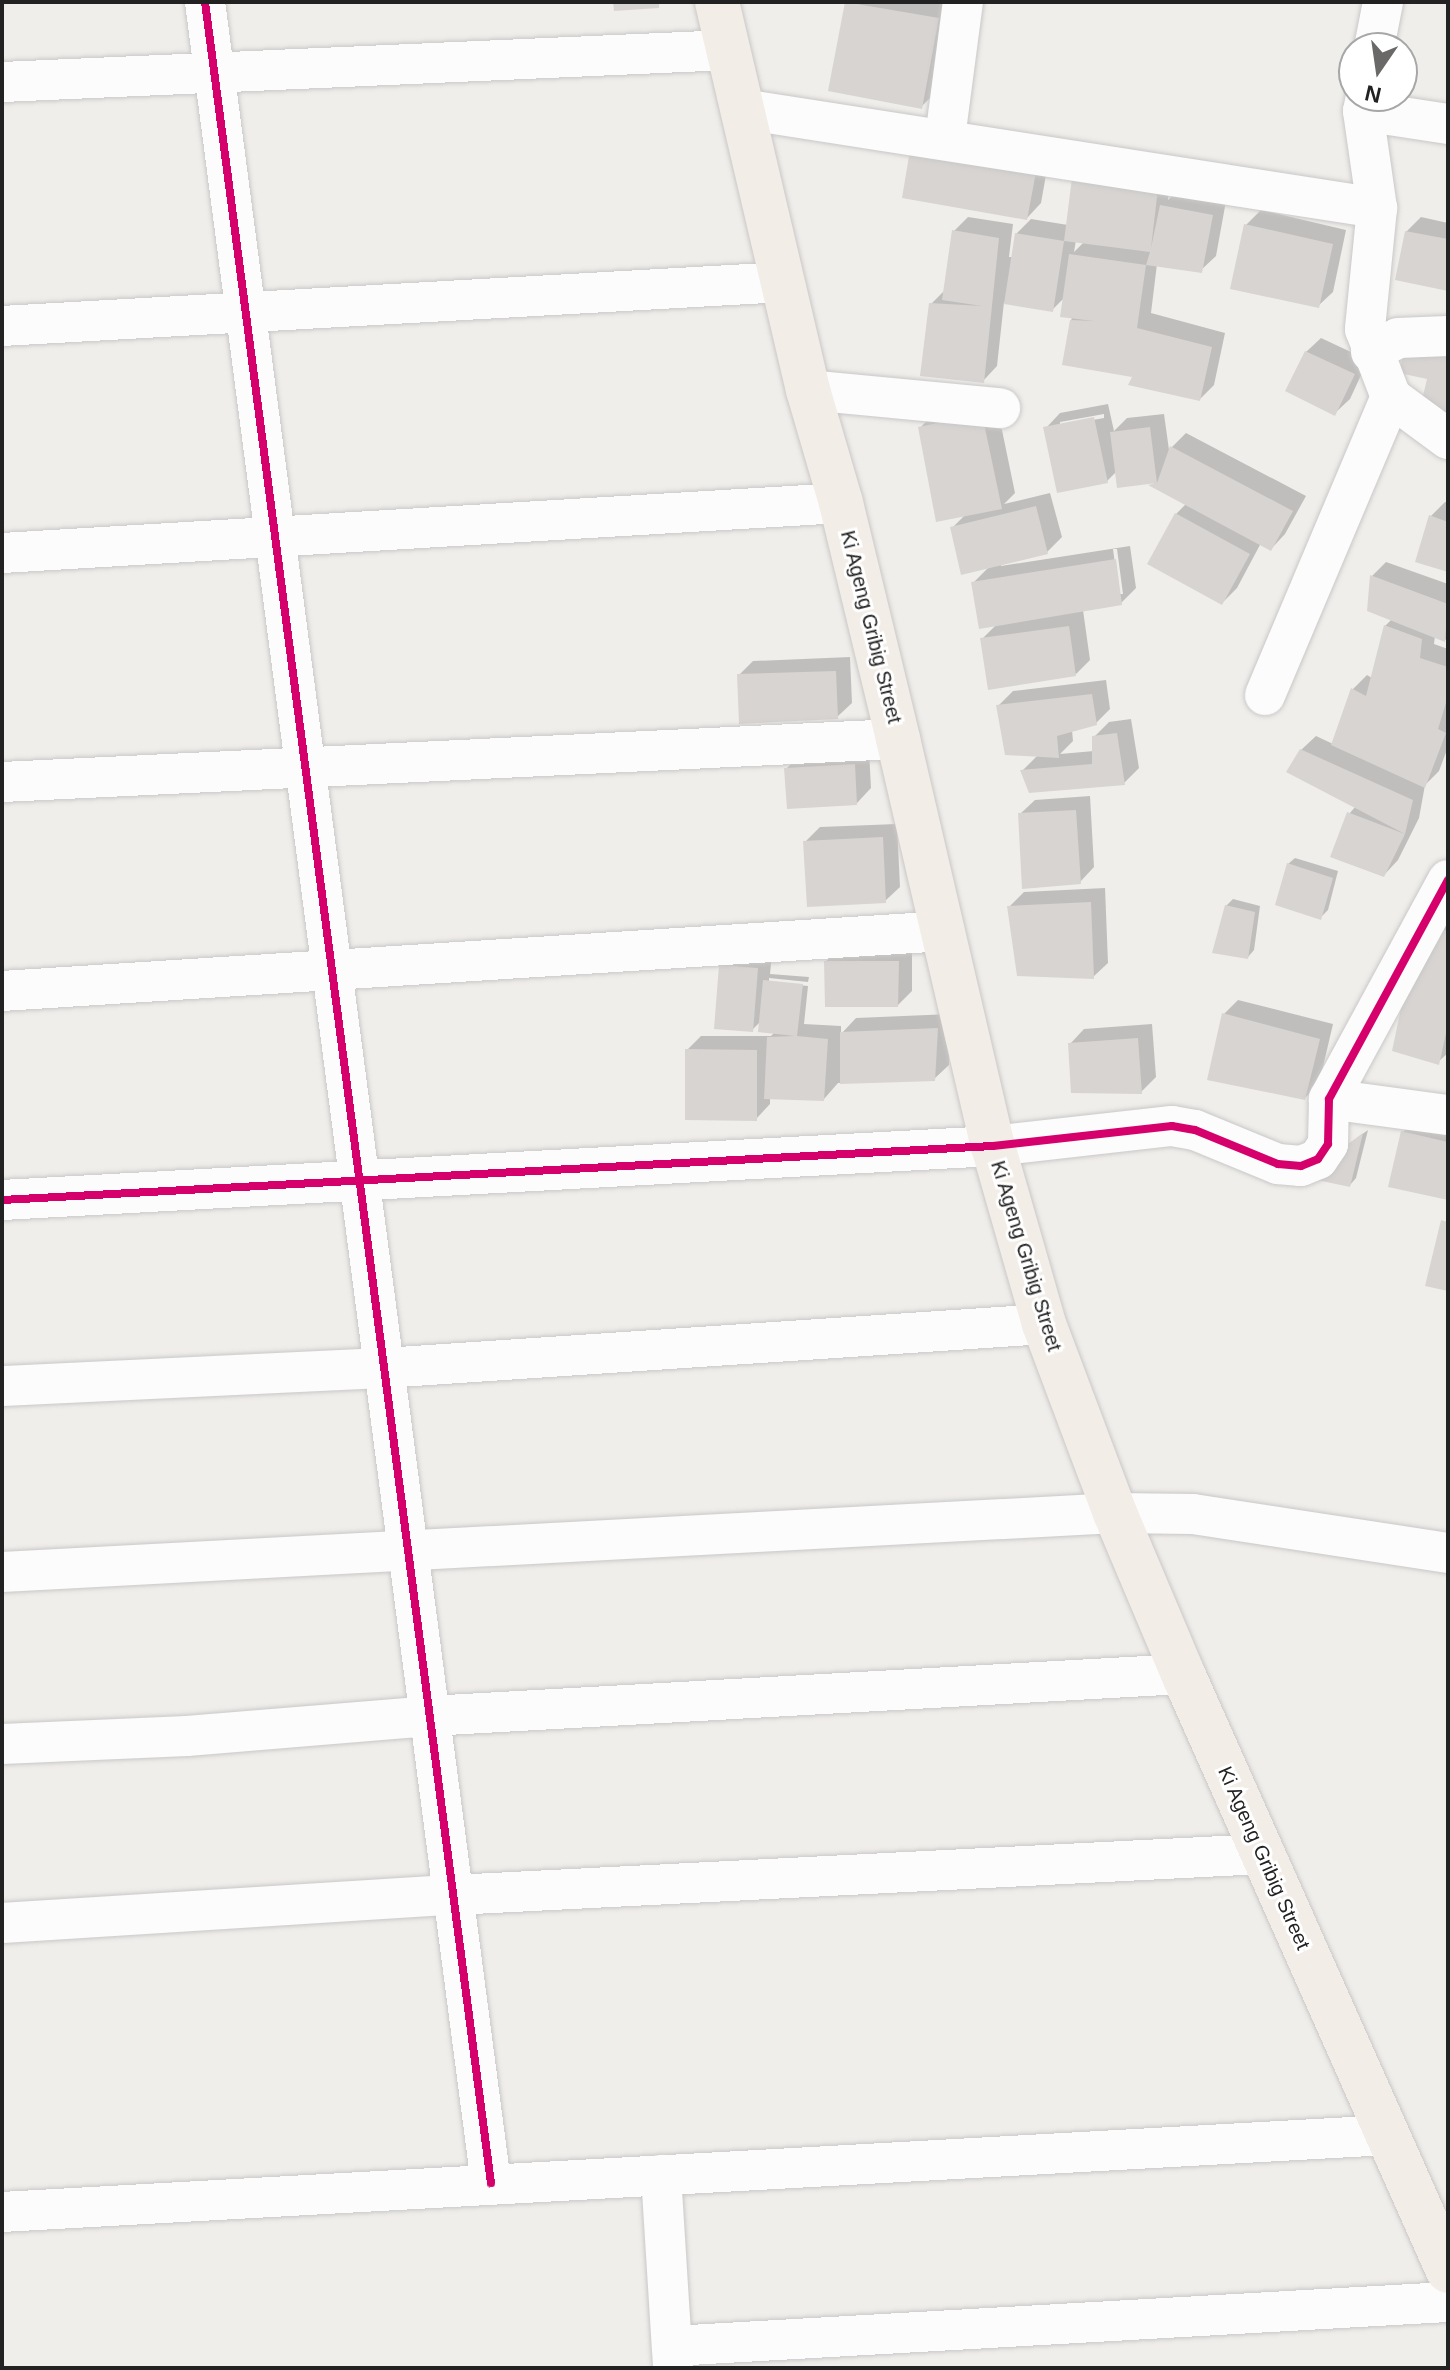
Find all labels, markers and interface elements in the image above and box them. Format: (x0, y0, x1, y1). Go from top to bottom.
north arrow (1338, 32, 1418, 112)
text: N (1362, 80, 1383, 108)
street label: Ki Ageng Gribig Street (835, 528, 907, 726)
street label: Ki Ageng Gribig Street (985, 1157, 1067, 1355)
street label: Ki Ageng Gribig Street (1213, 1762, 1315, 1954)

